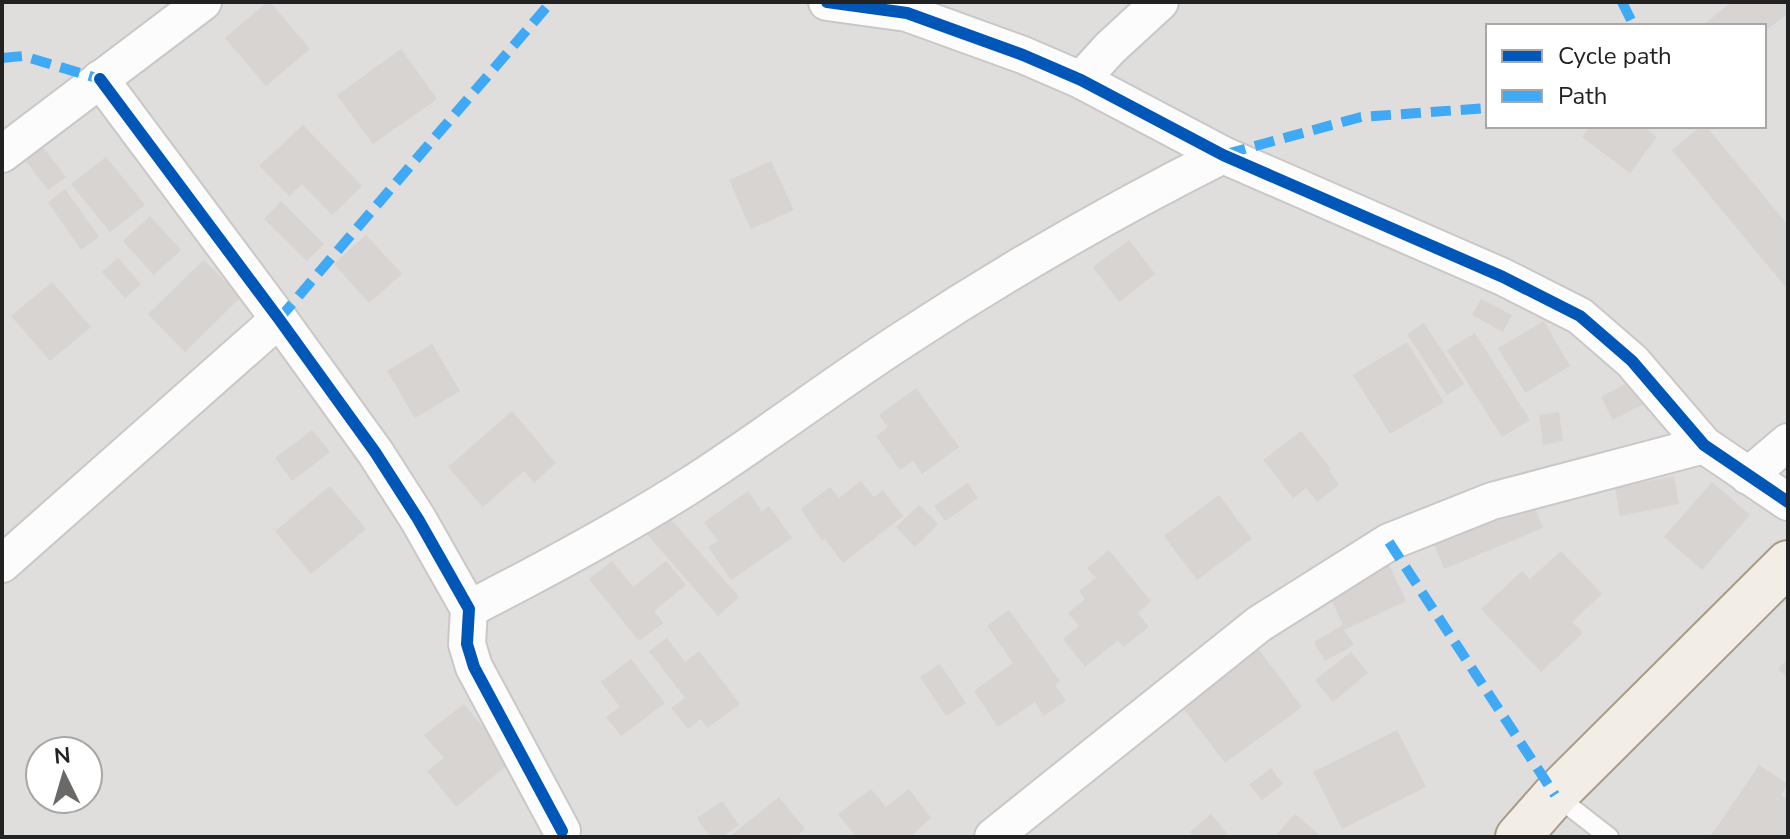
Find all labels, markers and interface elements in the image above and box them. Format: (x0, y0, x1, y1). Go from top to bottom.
legend (1486, 24, 1766, 128)
text: Cycle path (1558, 40, 1672, 72)
text: Path (1558, 80, 1607, 112)
north arrow (24, 735, 104, 815)
text: N (53, 740, 72, 772)

